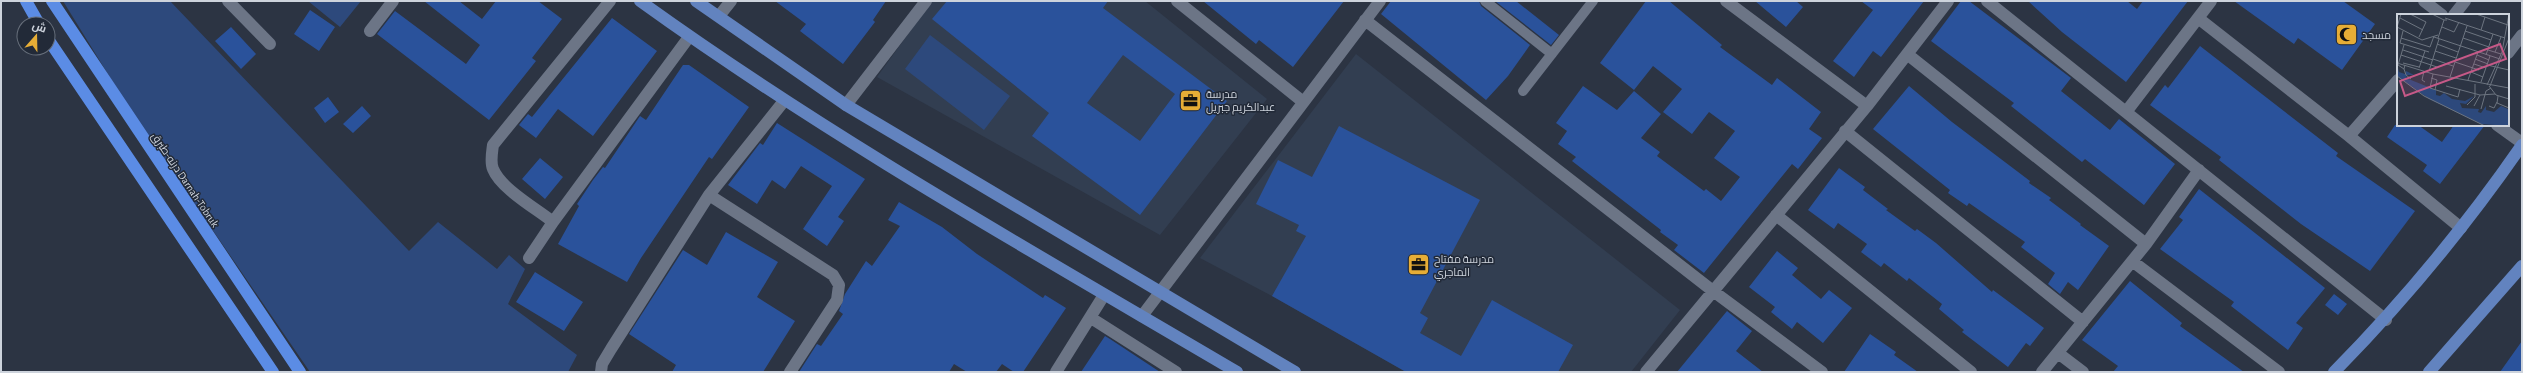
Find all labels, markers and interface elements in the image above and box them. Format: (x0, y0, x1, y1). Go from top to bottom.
inset map (2397, 14, 2509, 126)
north arrow (16, 16, 56, 56)
text: ش (30, 19, 48, 36)
mosque icon: مسجد (2334, 22, 2360, 48)
place label: مسجد (2362, 30, 2391, 41)
office icon: مدرسة عبدالكريم جبريل (1177, 87, 1203, 113)
place label: مدرسة عبدالكريم جبريل (1206, 89, 1275, 115)
street label: درنه-طبرق Darnah-Tobruk (148, 131, 221, 230)
office icon: مدرسة مفتاح الماجري (1405, 252, 1431, 278)
place label: مدرسة مفتاح الماجري (1434, 254, 1494, 281)

